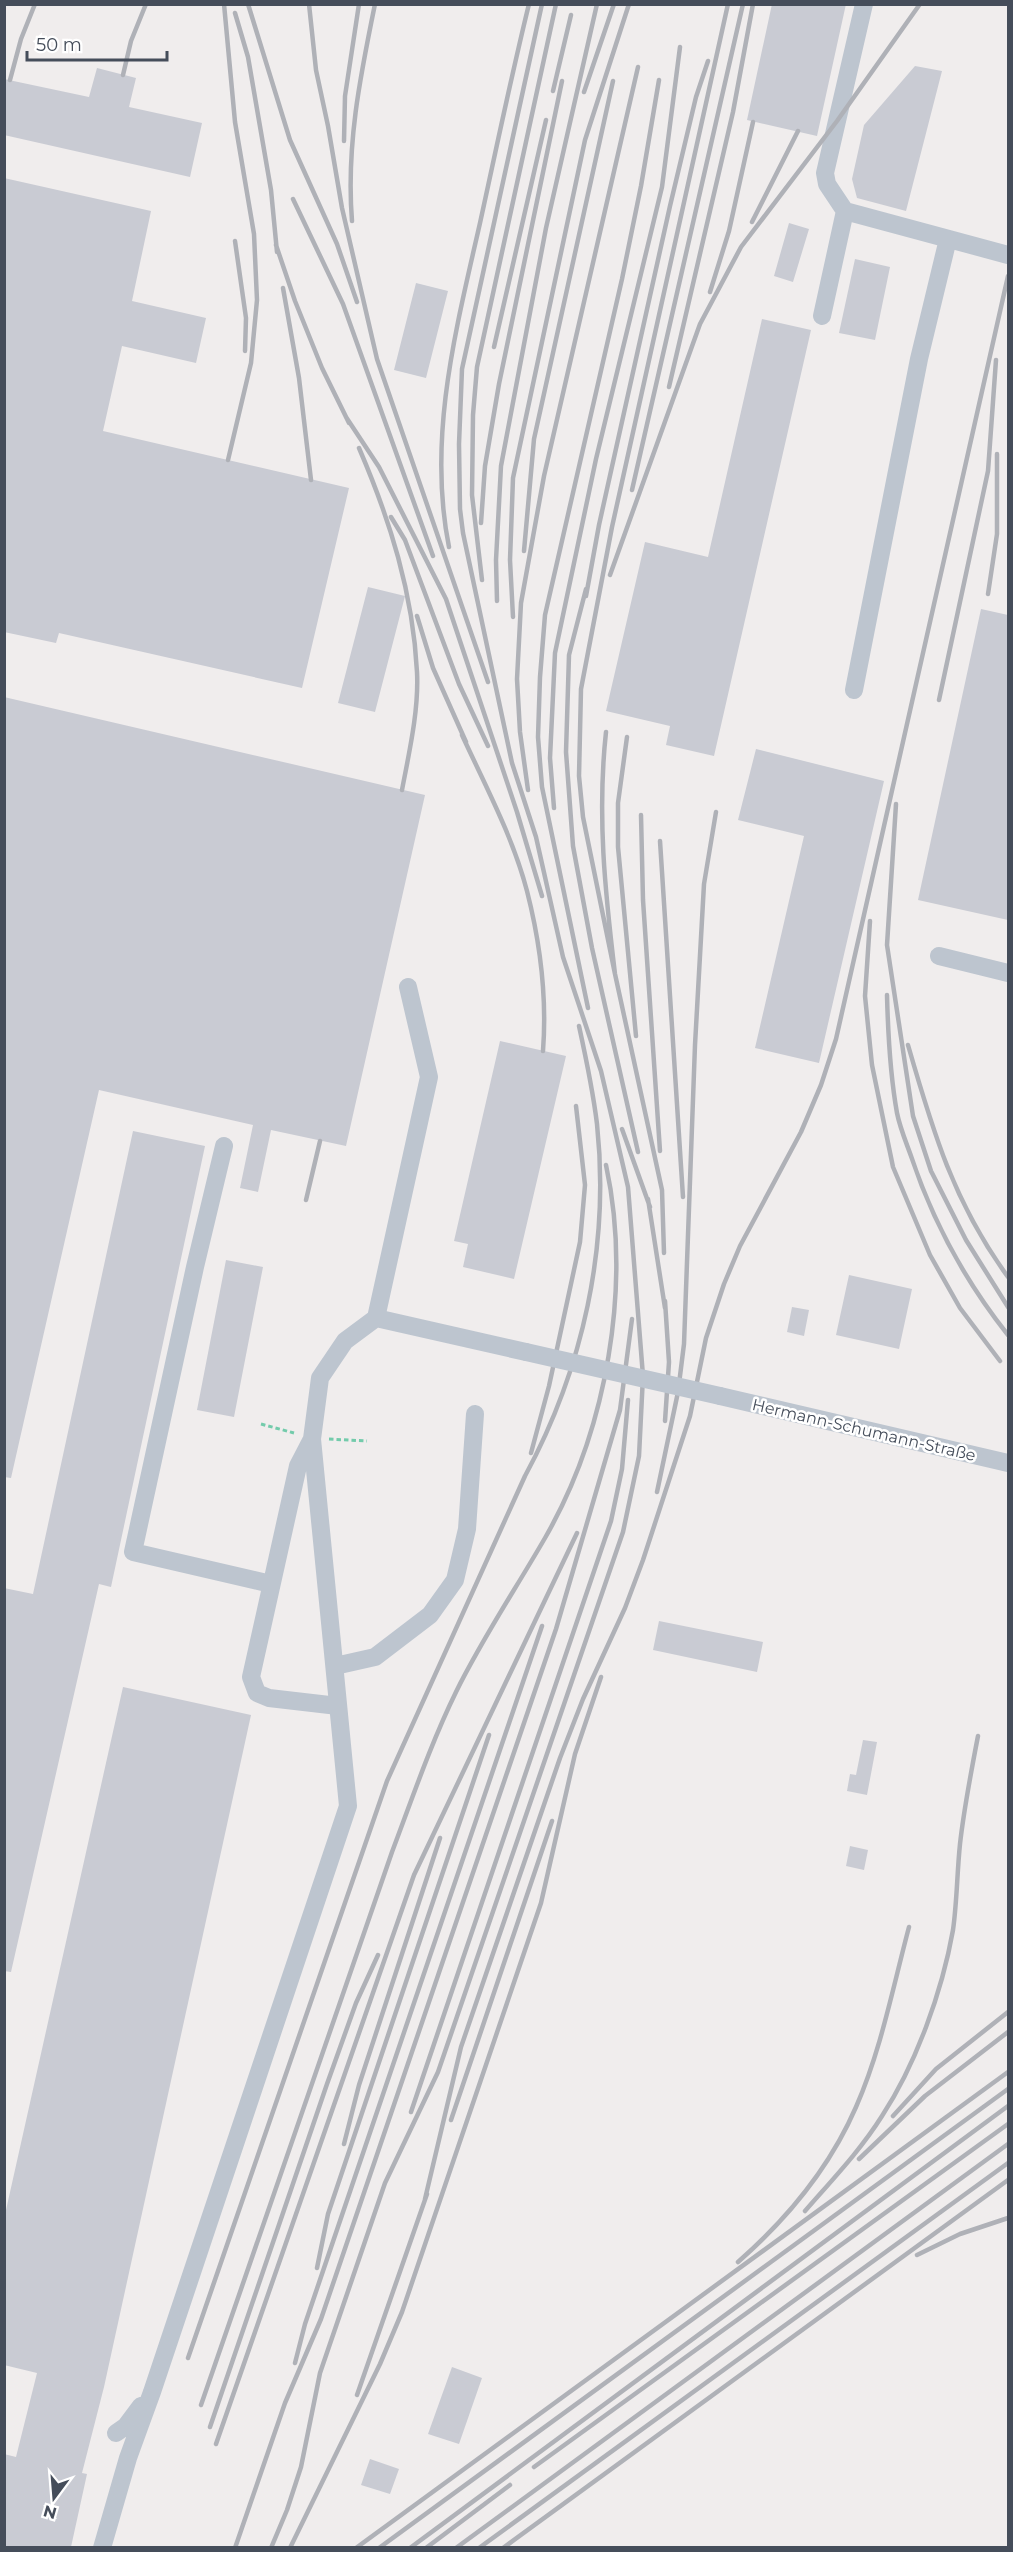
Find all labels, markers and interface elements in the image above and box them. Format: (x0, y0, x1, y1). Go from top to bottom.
scale bar (27, 24, 166, 62)
text: 50 m (36, 34, 82, 56)
street label: Hermann-Schumann-Straße (750, 1395, 978, 1465)
north arrow (24, 2468, 84, 2528)
text: N (41, 2501, 59, 2523)

